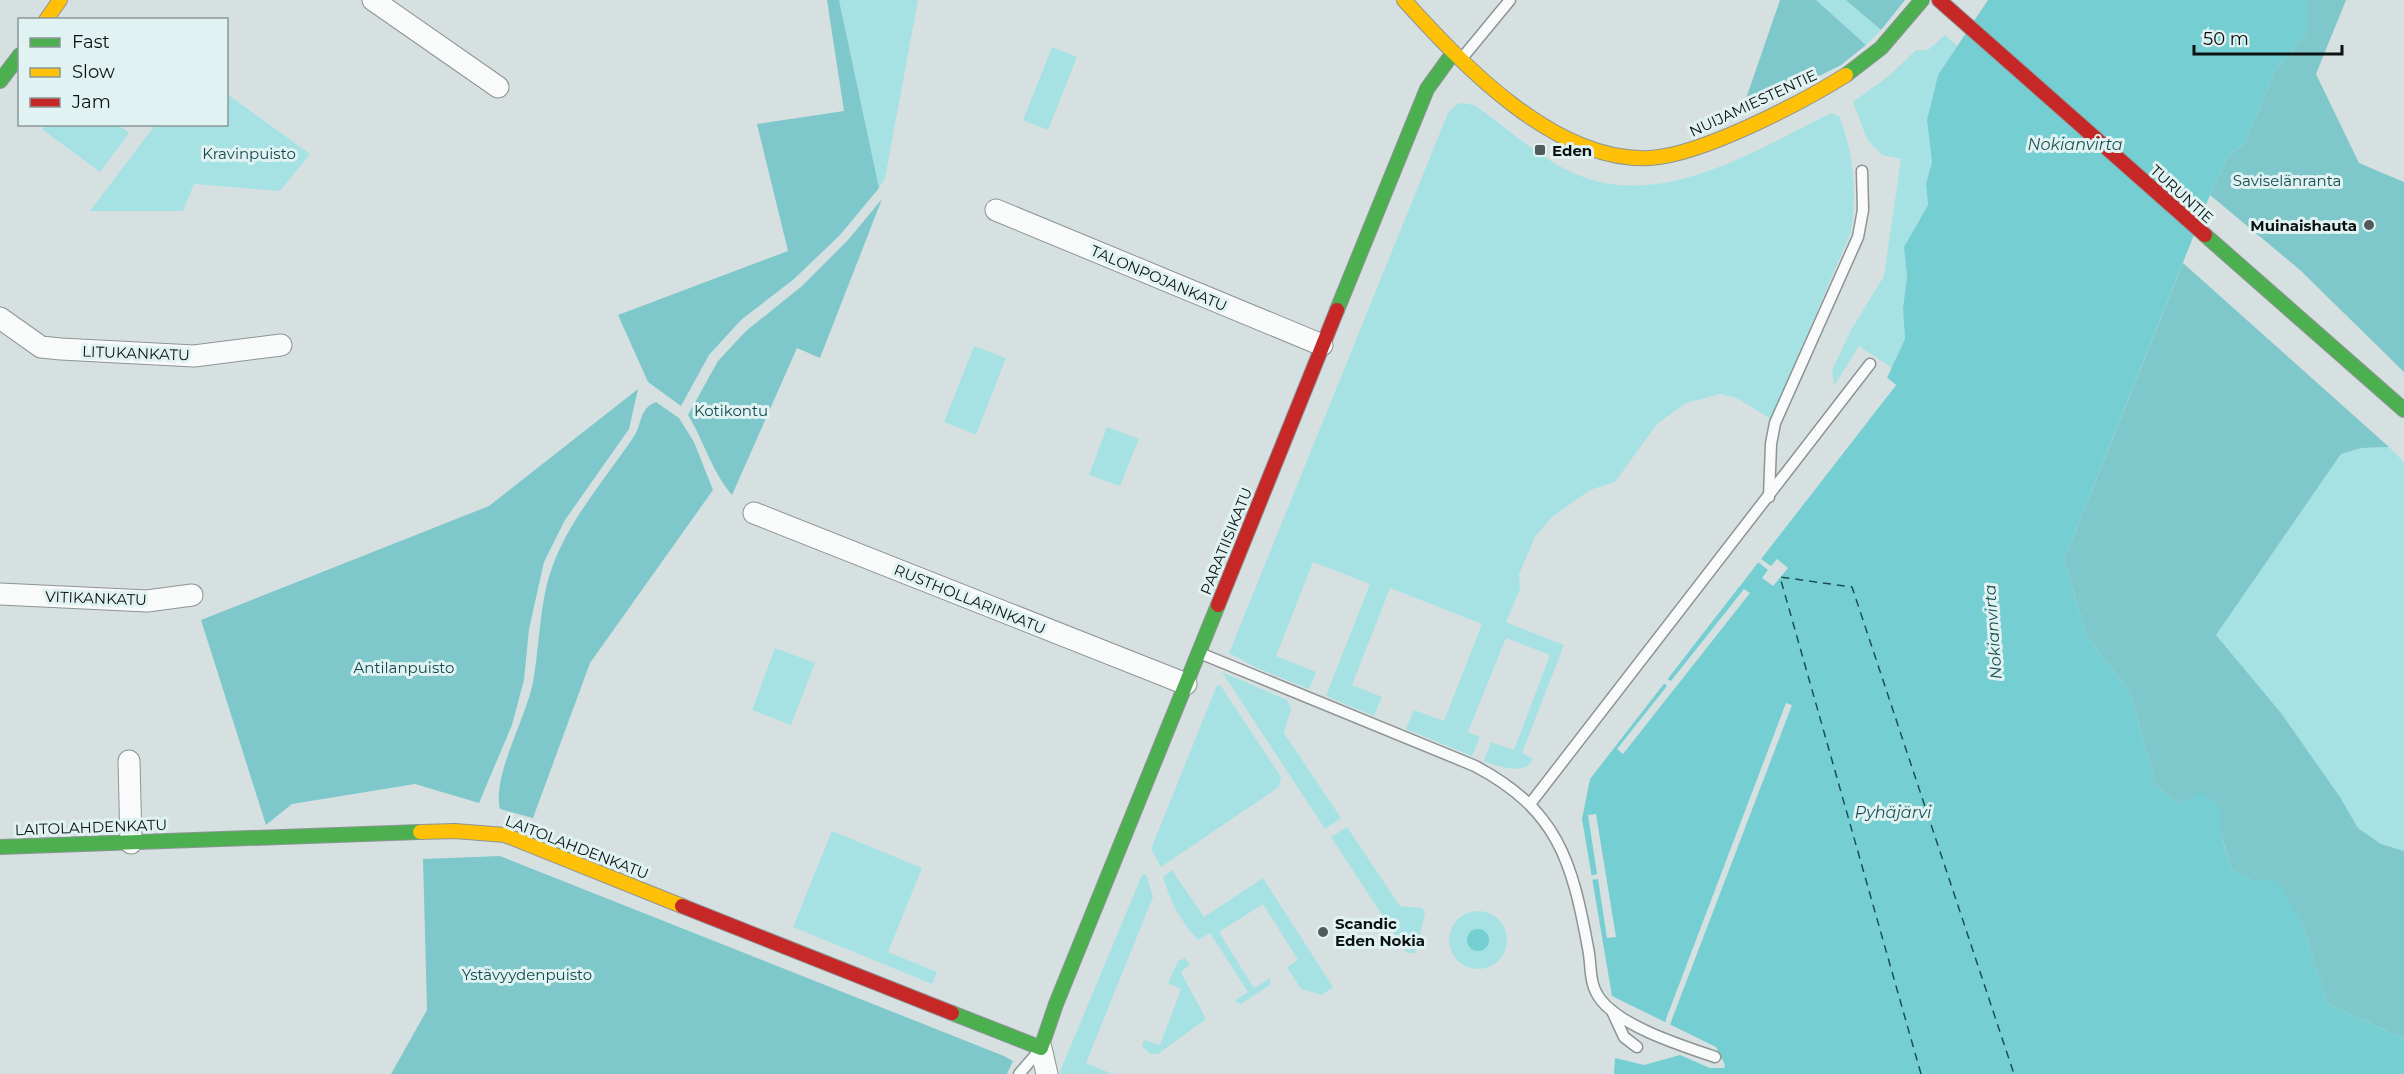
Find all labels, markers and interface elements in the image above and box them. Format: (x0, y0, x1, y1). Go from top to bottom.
legend (18, 18, 228, 126)
scale bar (2194, 18, 2342, 56)
text: 50 m (2203, 28, 2249, 50)
text: Fast (72, 31, 110, 53)
text: Slow (72, 61, 115, 83)
street label: NUIJAMIESTENTIE (1686, 65, 1820, 141)
text: Jam (71, 91, 111, 113)
water label: Nokianvirta (2027, 135, 2123, 154)
place label: Eden (1552, 141, 1592, 160)
marker: Eden (1533, 143, 1547, 157)
park label: Kravinpuisto (202, 144, 296, 163)
street label: TURUNTIE (2147, 161, 2217, 227)
park label: Saviselänranta (2233, 171, 2341, 190)
place label: Muinaishauta (2250, 216, 2357, 235)
marker: Muinaishauta (2362, 218, 2376, 232)
street label: TALONPOJANKATU (1088, 241, 1230, 315)
street label: LITUKANKATU (82, 342, 190, 364)
park label: Kotikontu (694, 401, 768, 420)
street label: PARATIISIKATU (1196, 485, 1256, 597)
street label: RUSTHOLLARINKATU (891, 560, 1049, 638)
water label: Nokianvirta (1980, 584, 2006, 680)
street label: VITIKANKATU (45, 587, 147, 609)
park label: Antilanpuisto (354, 658, 454, 677)
water label: Pyhäjärvi (1855, 803, 1932, 822)
street label: LAITOLAHDENKATU (502, 811, 652, 883)
street label: LAITOLAHDENKATU (15, 815, 167, 839)
place label: Scandic Eden Nokia (1335, 914, 1425, 950)
marker: Scandic Eden Nokia (1316, 925, 1330, 939)
park label: Ystävyydenpuisto (462, 965, 592, 984)

